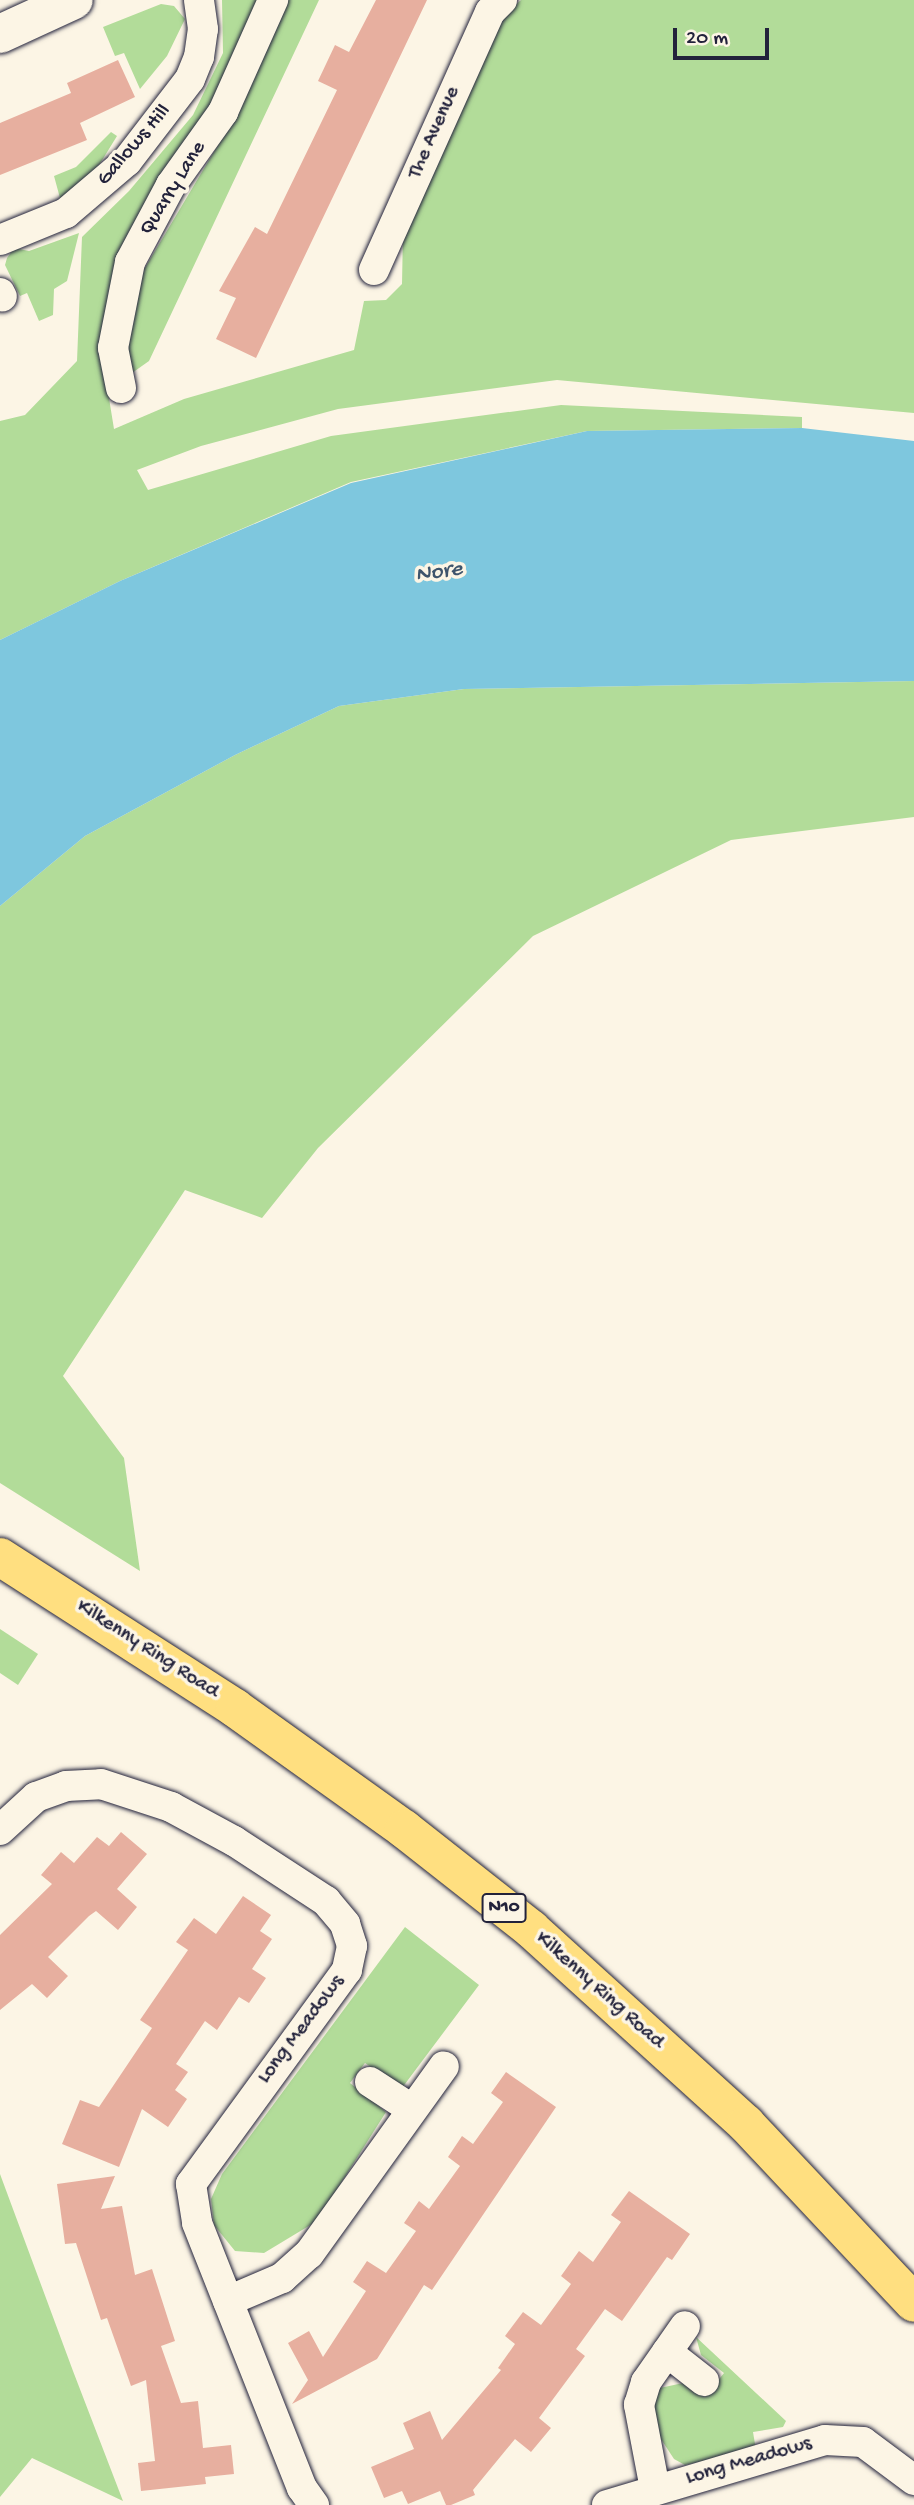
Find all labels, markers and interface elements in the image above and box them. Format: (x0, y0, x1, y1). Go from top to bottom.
scale bar (676, 14, 772, 58)
text: 20 m (686, 27, 728, 52)
street label: The Avenue (403, 83, 467, 183)
street label: Gallows Hill (93, 100, 177, 192)
street label: Quarry Lane (135, 137, 213, 241)
water label: Nore (414, 556, 464, 590)
street label: Kilkenny Ring Road (71, 1595, 223, 1705)
road number: N10 (481, 1892, 527, 1924)
street label: Kilkenny Ring Road (529, 1927, 669, 2055)
street label: Long Meadows (253, 1971, 351, 2089)
street label: Long Meadows (683, 2432, 815, 2492)

